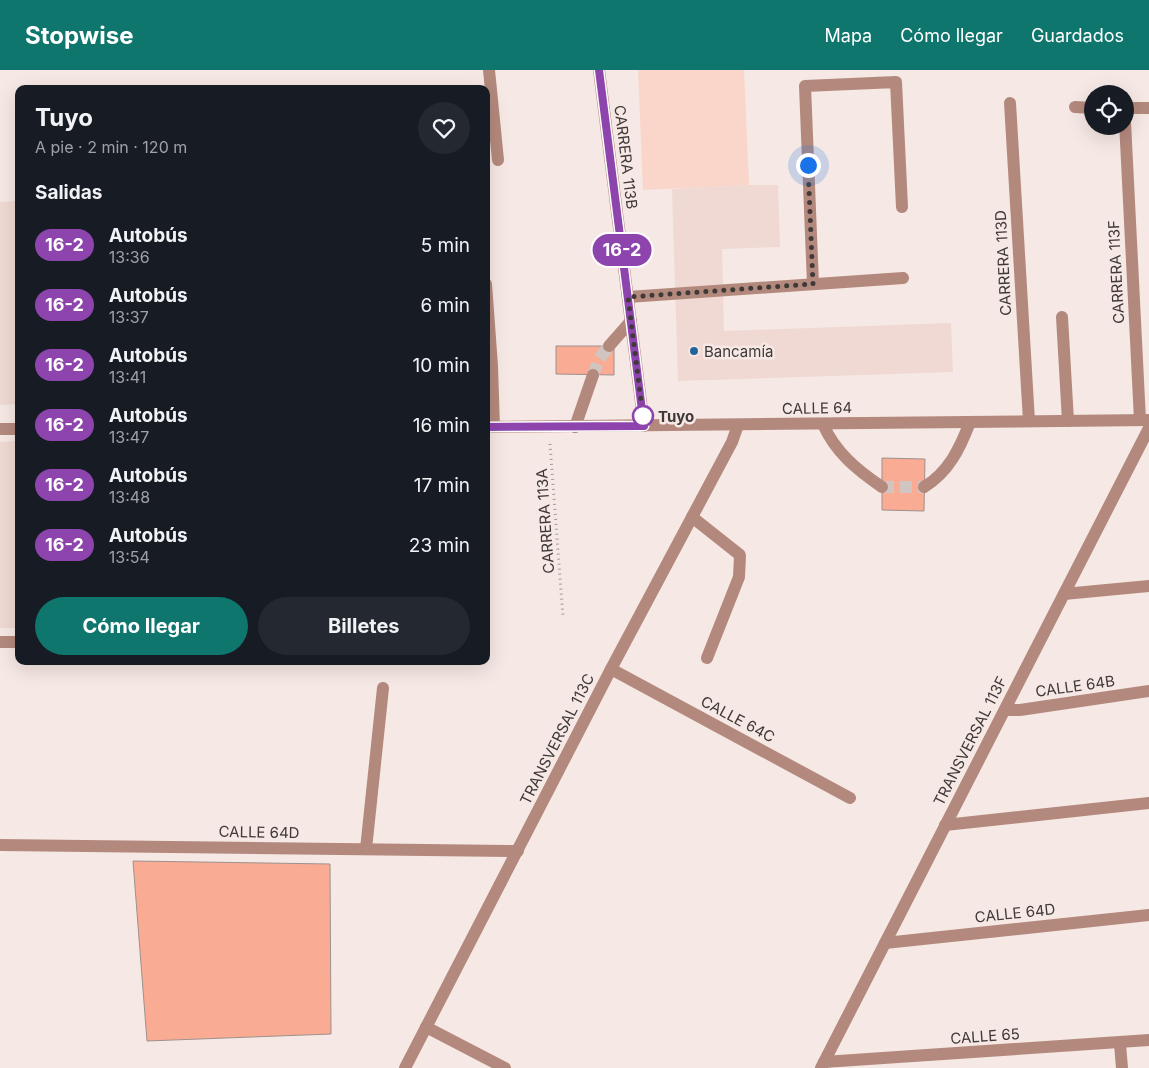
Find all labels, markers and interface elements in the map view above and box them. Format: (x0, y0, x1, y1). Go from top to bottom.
text: Stopwise (25, 21, 133, 50)
text: Mapa (825, 25, 872, 46)
text: Cómo llegar (900, 25, 1003, 46)
text: Guardados (1031, 25, 1124, 46)
map controls (1084, 85, 1134, 135)
button: locate (1084, 85, 1134, 135)
button: heart (418, 102, 470, 154)
text: Tuyo (35, 103, 93, 132)
street label: CARRERA 113B (610, 104, 642, 210)
text: A pie · 2 min · 120 m (35, 137, 187, 157)
your location (796, 153, 821, 178)
text: Salidas (35, 181, 102, 204)
street label: CARRERA 113D (991, 210, 1015, 316)
street label: CARRERA 113F (1104, 220, 1128, 324)
text: Autobús (109, 224, 188, 247)
text: 16-2 (45, 234, 84, 255)
text: 5 min (421, 234, 470, 257)
line badge: 16-2 (587, 234, 657, 266)
text: 16-2 (603, 239, 641, 260)
text: 13:36 (109, 247, 150, 267)
text: Autobús (109, 284, 188, 307)
text: 16-2 (45, 294, 84, 315)
text: 6 min (420, 294, 470, 317)
text: 13:37 (109, 307, 149, 327)
place label: Bancamía (704, 342, 773, 361)
text: Autobús (109, 344, 188, 367)
marker: Bancamía (688, 345, 700, 357)
text: 16-2 (45, 354, 84, 375)
text: 10 min (412, 354, 470, 377)
text: 13:41 (109, 367, 146, 387)
street label: CALLE 64 (782, 398, 852, 418)
text: Autobús (109, 404, 188, 427)
marker: Tuyo (632, 405, 654, 427)
place label: Tuyo (658, 407, 694, 426)
text: 16-2 (45, 414, 84, 435)
text: 16 min (413, 414, 470, 437)
text: 13:47 (109, 427, 149, 447)
text: Autobús (109, 464, 188, 487)
street label: CARRERA 113A (532, 468, 558, 574)
text: 16-2 (45, 474, 84, 495)
text: 17 min (414, 474, 470, 497)
text: 13:48 (109, 487, 150, 507)
text: Autobús (109, 524, 188, 547)
text: 16-2 (45, 534, 84, 555)
text: 23 min (409, 534, 470, 557)
text: 13:54 (109, 547, 150, 567)
button: Cómo llegar (35, 597, 248, 655)
button: Billetes (258, 597, 470, 655)
street label: TRANSVERSAL 113C (516, 670, 598, 808)
street label: CALLE 64B (1034, 671, 1116, 701)
street label: TRANSVERSAL 113F (929, 673, 1011, 809)
street label: CALLE 64C (698, 692, 778, 746)
street label: CALLE 64D (218, 822, 300, 842)
street label: CALLE 64D (974, 899, 1056, 927)
street label: CALLE 65 (950, 1024, 1020, 1048)

